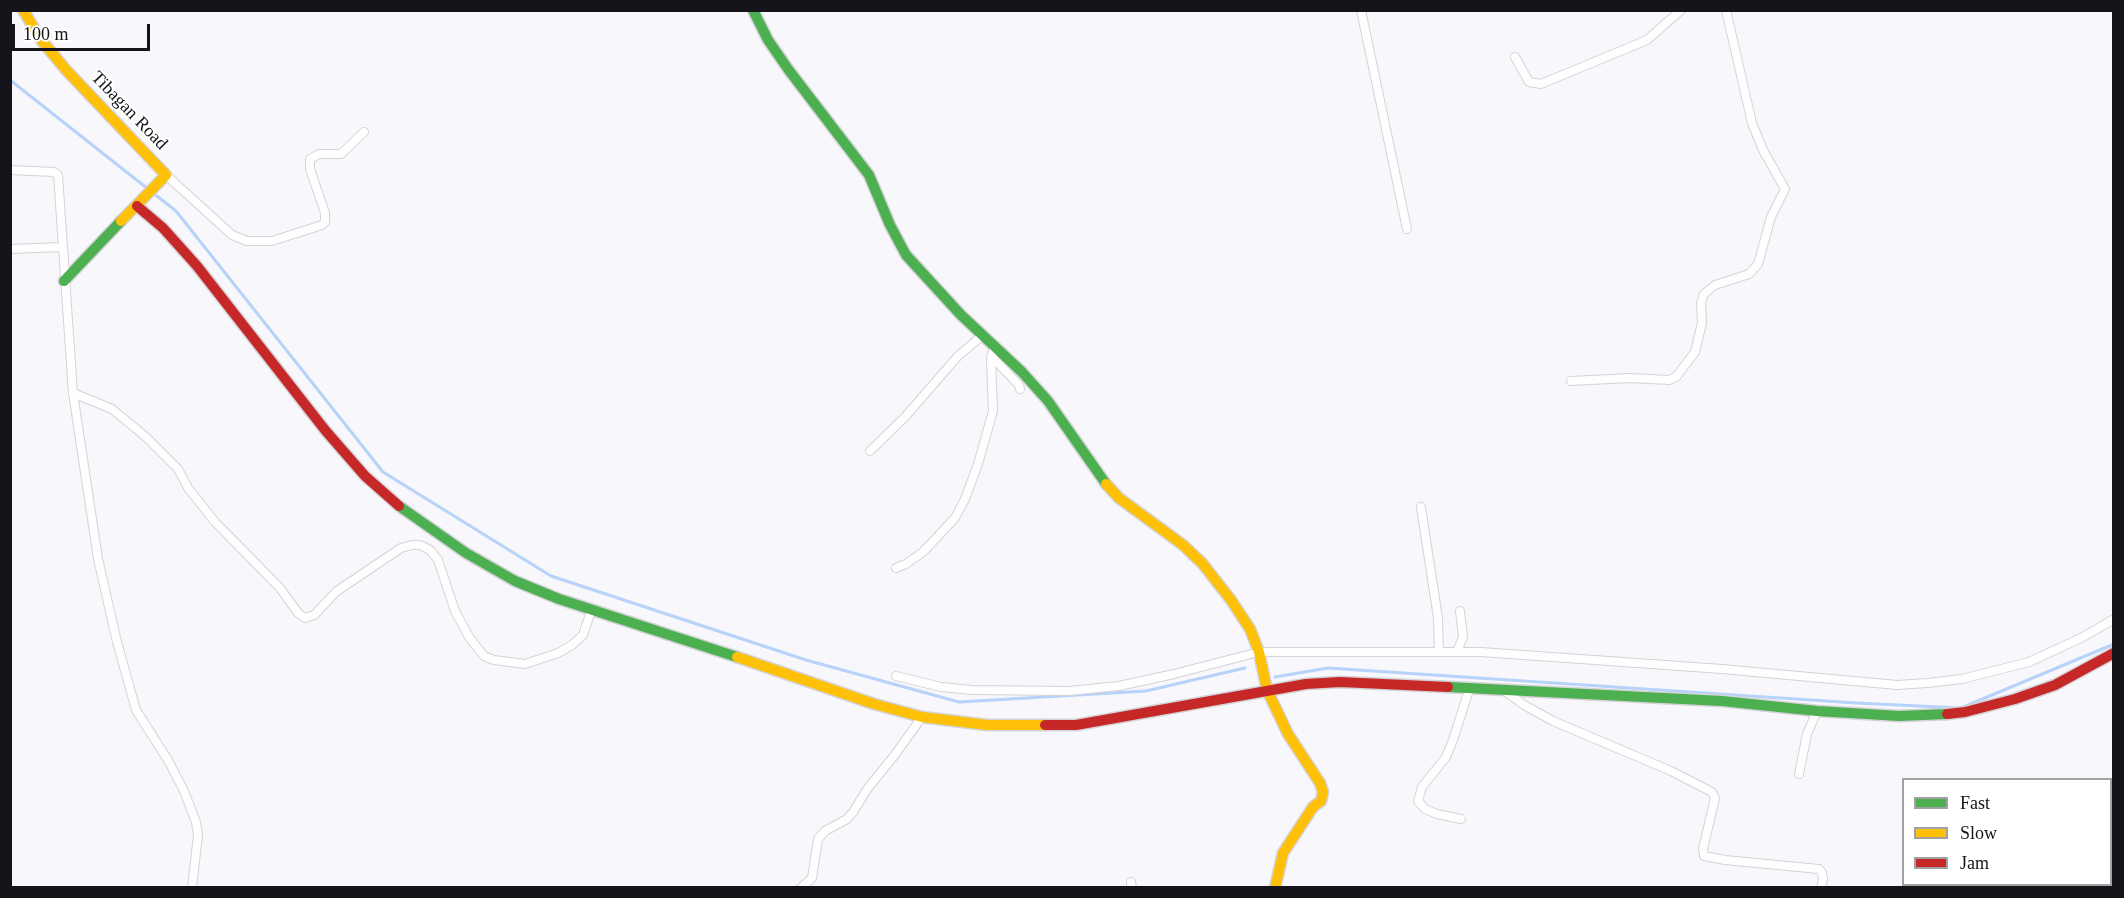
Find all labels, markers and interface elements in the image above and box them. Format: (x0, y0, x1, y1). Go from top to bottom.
scale bar (15, 12, 153, 50)
text: 100 m (23, 24, 69, 44)
street label: Tibagan Road (86, 67, 172, 155)
legend (1902, 778, 2112, 886)
text: Fast (1960, 793, 1990, 813)
text: Slow (1960, 823, 1997, 843)
text: Jam (1960, 853, 1989, 873)

